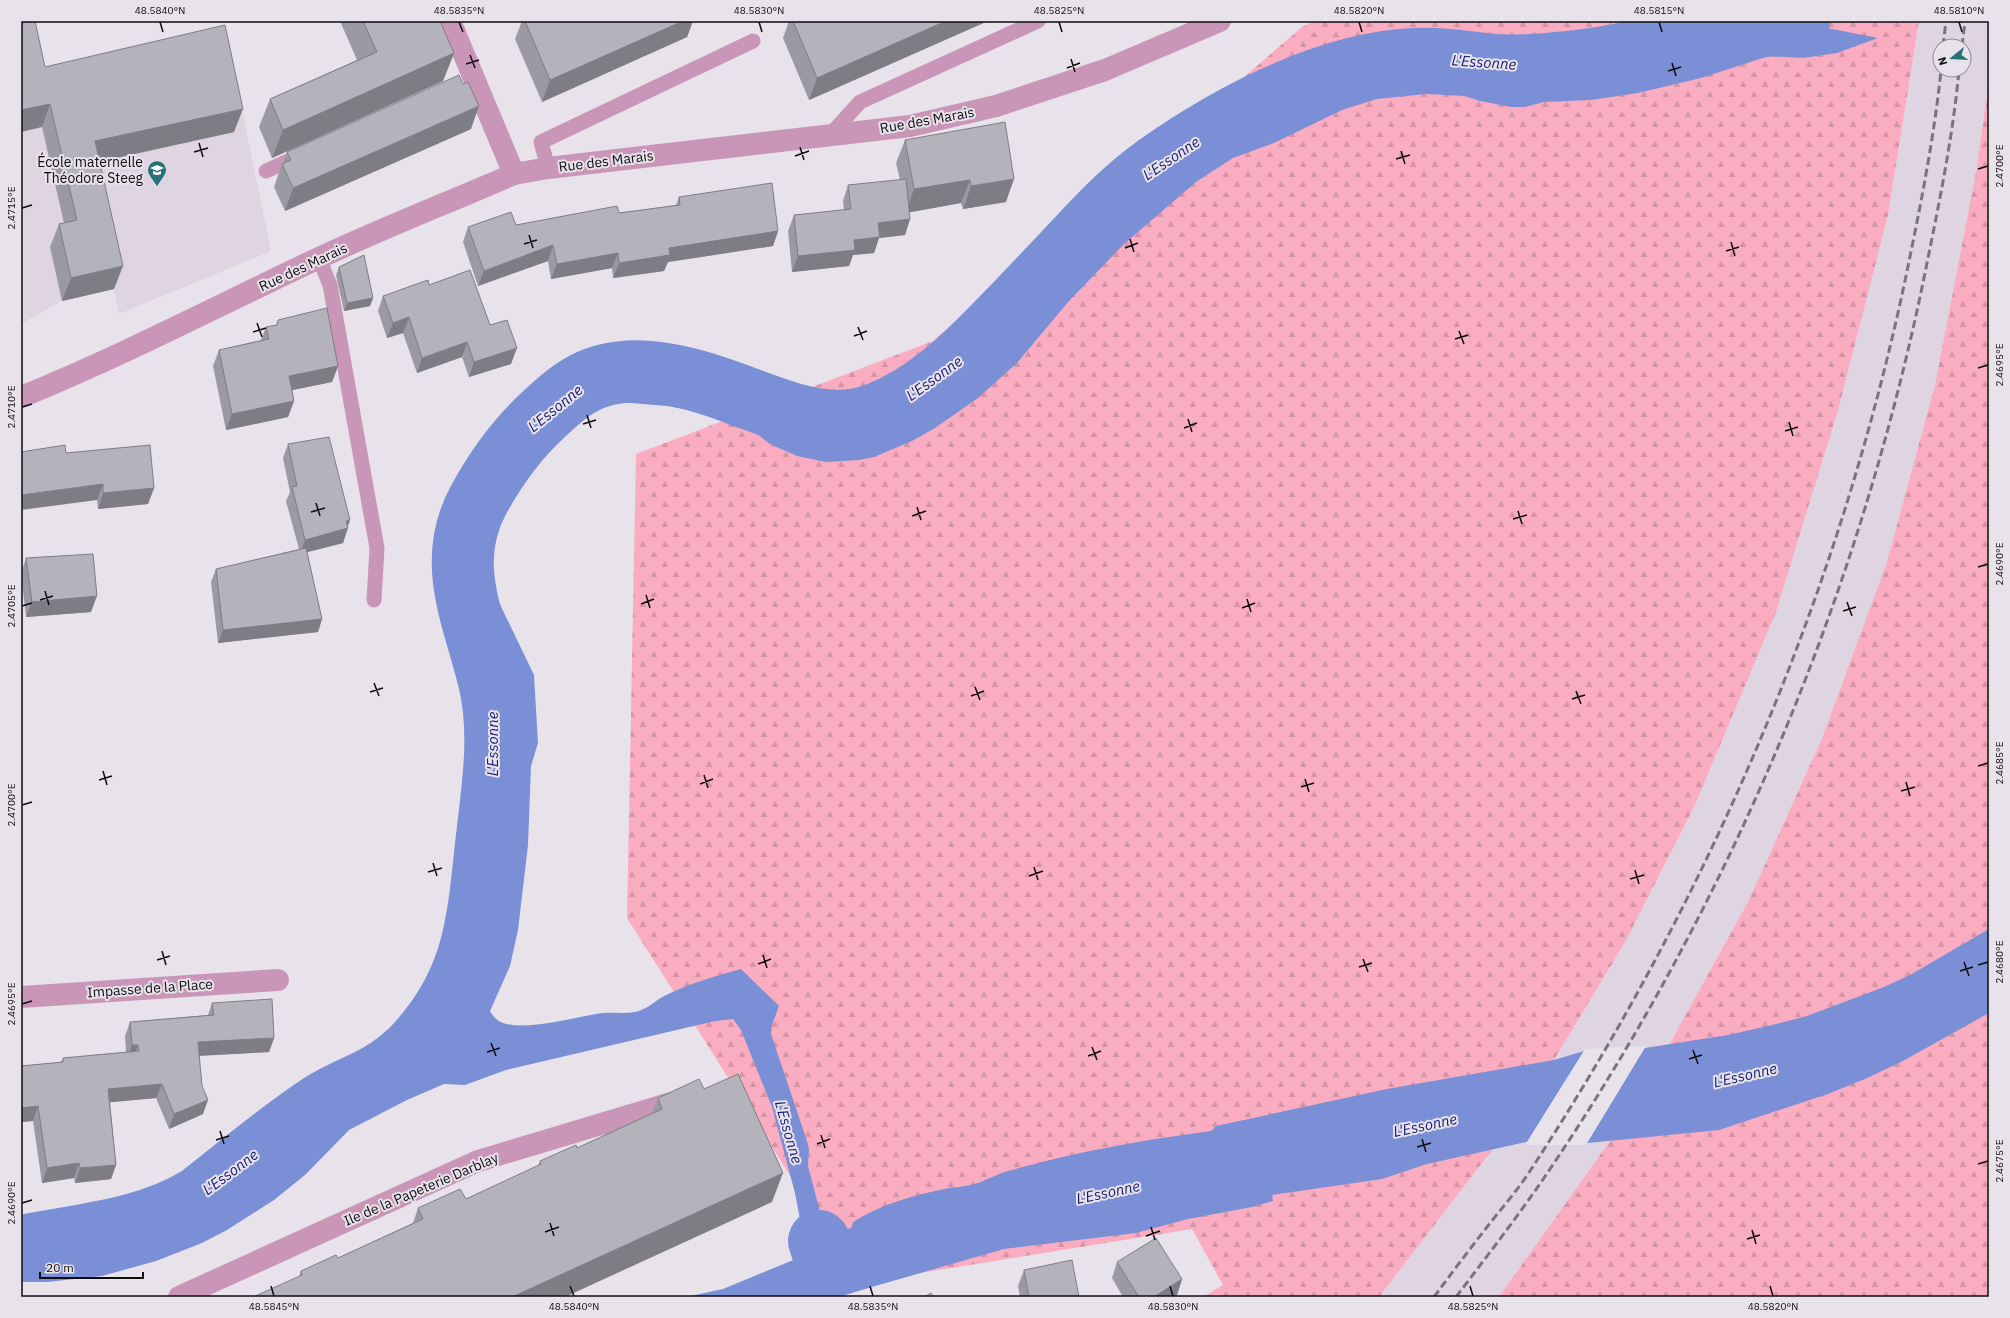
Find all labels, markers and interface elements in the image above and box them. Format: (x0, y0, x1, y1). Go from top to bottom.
text: 48.5840°N (135, 4, 185, 17)
text: 48.5835°N (434, 4, 484, 17)
text: 48.5830°N (734, 4, 784, 17)
text: 48.5825°N (1034, 4, 1084, 17)
text: 48.5820°N (1334, 4, 1384, 17)
text: 48.5815°N (1634, 4, 1684, 17)
text: 48.5810°N (1934, 4, 1984, 17)
north arrow (1932, 38, 1972, 78)
water label: L'Essonne (1451, 50, 1517, 74)
text: N (1935, 55, 1950, 67)
street label: Rue des Marais (878, 103, 976, 137)
water label: L'Essonne (1139, 132, 1203, 184)
text: 2.4700°E (1993, 144, 2006, 188)
street label: Rue des Marais (557, 146, 655, 176)
place label: École maternelle Théodore Steeg (37, 152, 144, 187)
school or university icon: École maternelle Théodore Steeg (146, 159, 168, 187)
text: 2.4715°E (5, 186, 18, 230)
street label: Rue des Marais (256, 239, 350, 295)
text: 2.4695°E (1993, 343, 2006, 387)
water label: L'Essonne (902, 351, 966, 405)
water label: L'Essonne (524, 380, 586, 436)
text: 2.4710°E (5, 385, 18, 429)
text: 2.4690°E (1993, 542, 2006, 586)
text: 2.4705°E (5, 584, 18, 628)
water label: L'Essonne (483, 711, 502, 776)
text: 2.4685°E (1993, 741, 2006, 785)
text: 2.4700°E (5, 783, 18, 827)
text: 2.4680°E (1993, 940, 2006, 984)
street label: Impasse de la Place (86, 975, 214, 1001)
text: 2.4695°E (5, 982, 18, 1026)
water label: L'Essonne (1711, 1058, 1779, 1092)
water label: L'Essonne (771, 1098, 807, 1166)
water label: L'Essonne (1391, 1109, 1459, 1141)
text: 2.4675°E (1993, 1139, 2006, 1183)
water label: L'Essonne (198, 1145, 262, 1199)
street label: Ile de la Papeterie Darblay (341, 1148, 501, 1230)
water label: L'Essonne (1074, 1176, 1142, 1208)
text: 2.4690°E (5, 1181, 18, 1225)
scale bar (40, 1254, 143, 1280)
text: 20 m (46, 1260, 74, 1275)
text: 48.5845°N (249, 1300, 299, 1313)
text: 48.5840°N (549, 1300, 599, 1313)
text: 48.5835°N (848, 1300, 898, 1313)
text: 48.5830°N (1148, 1300, 1198, 1313)
text: 48.5825°N (1448, 1300, 1498, 1313)
text: 48.5820°N (1748, 1300, 1798, 1313)

